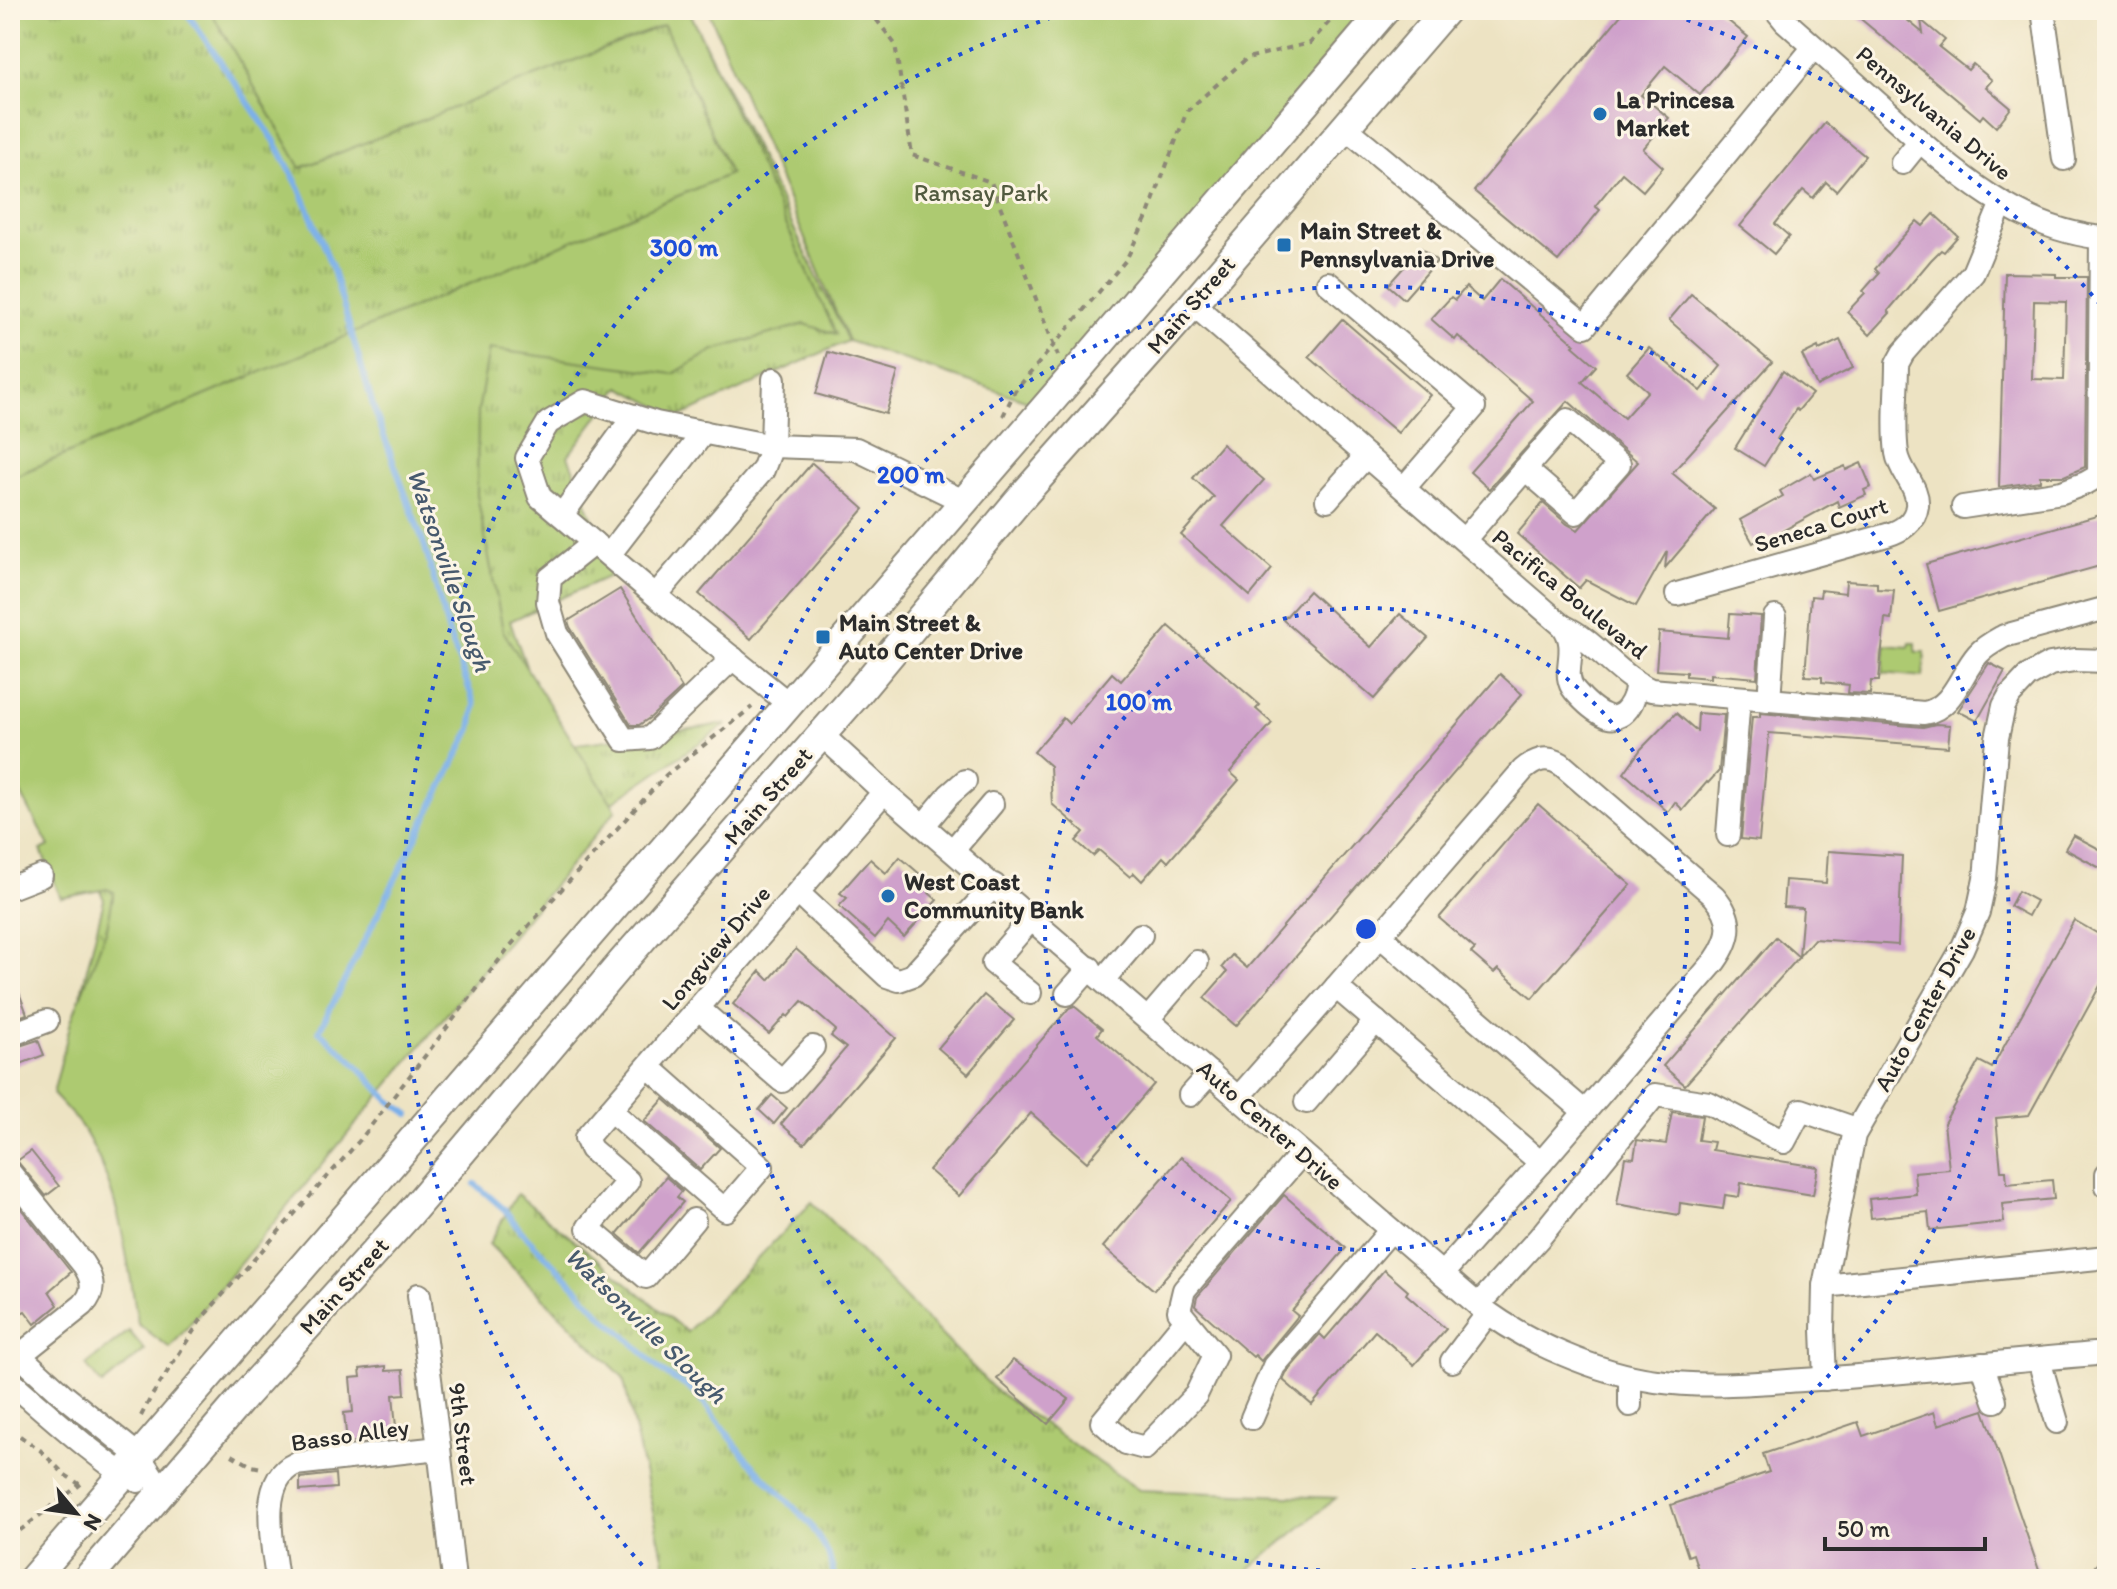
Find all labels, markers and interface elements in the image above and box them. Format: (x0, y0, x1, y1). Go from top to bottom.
street label: Pennsylvania Drive (1851, 39, 2018, 186)
place label: La Princesa Market (1616, 85, 1735, 142)
marker: La Princesa Market (1591, 105, 1609, 123)
park label: Ramsay Park (914, 178, 1048, 207)
place label: Main Street & Pennsylvania Drive (1300, 216, 1494, 274)
text: 300 m (650, 233, 719, 262)
marker: Main Street & Pennsylvania Drive (1275, 236, 1293, 254)
street label: Main Street (1140, 250, 1241, 360)
text: 200 m (877, 460, 946, 489)
water label: Watsonville Slough (400, 464, 500, 676)
street label: Seneca Court (1751, 490, 1891, 559)
street label: Pacifica Boulevard (1487, 522, 1654, 665)
place label: Main Street & Auto Center Drive (838, 608, 1023, 665)
marker: Main Street & Auto Center Drive (814, 628, 832, 646)
text: 100 m (1106, 687, 1173, 716)
street label: Main Street (717, 741, 818, 851)
place label: West Coast Community Bank (904, 867, 1084, 925)
street label: Longview Drive (655, 879, 776, 1016)
marker: West Coast Community Bank (879, 887, 897, 905)
centre of rings (1352, 915, 1380, 943)
street label: Auto Center Drive (1867, 921, 1982, 1096)
street label: Auto Center Drive (1191, 1053, 1349, 1196)
street label: Main Street (293, 1231, 395, 1340)
water label: Watsonville Slough (559, 1240, 734, 1410)
street label: 9th Street (443, 1381, 484, 1487)
street label: Basso Alley (289, 1412, 411, 1457)
north arrow (36, 1473, 116, 1553)
scale bar (1825, 1501, 1985, 1551)
text: N (78, 1509, 108, 1535)
text: 50 m (1837, 1514, 1890, 1543)

